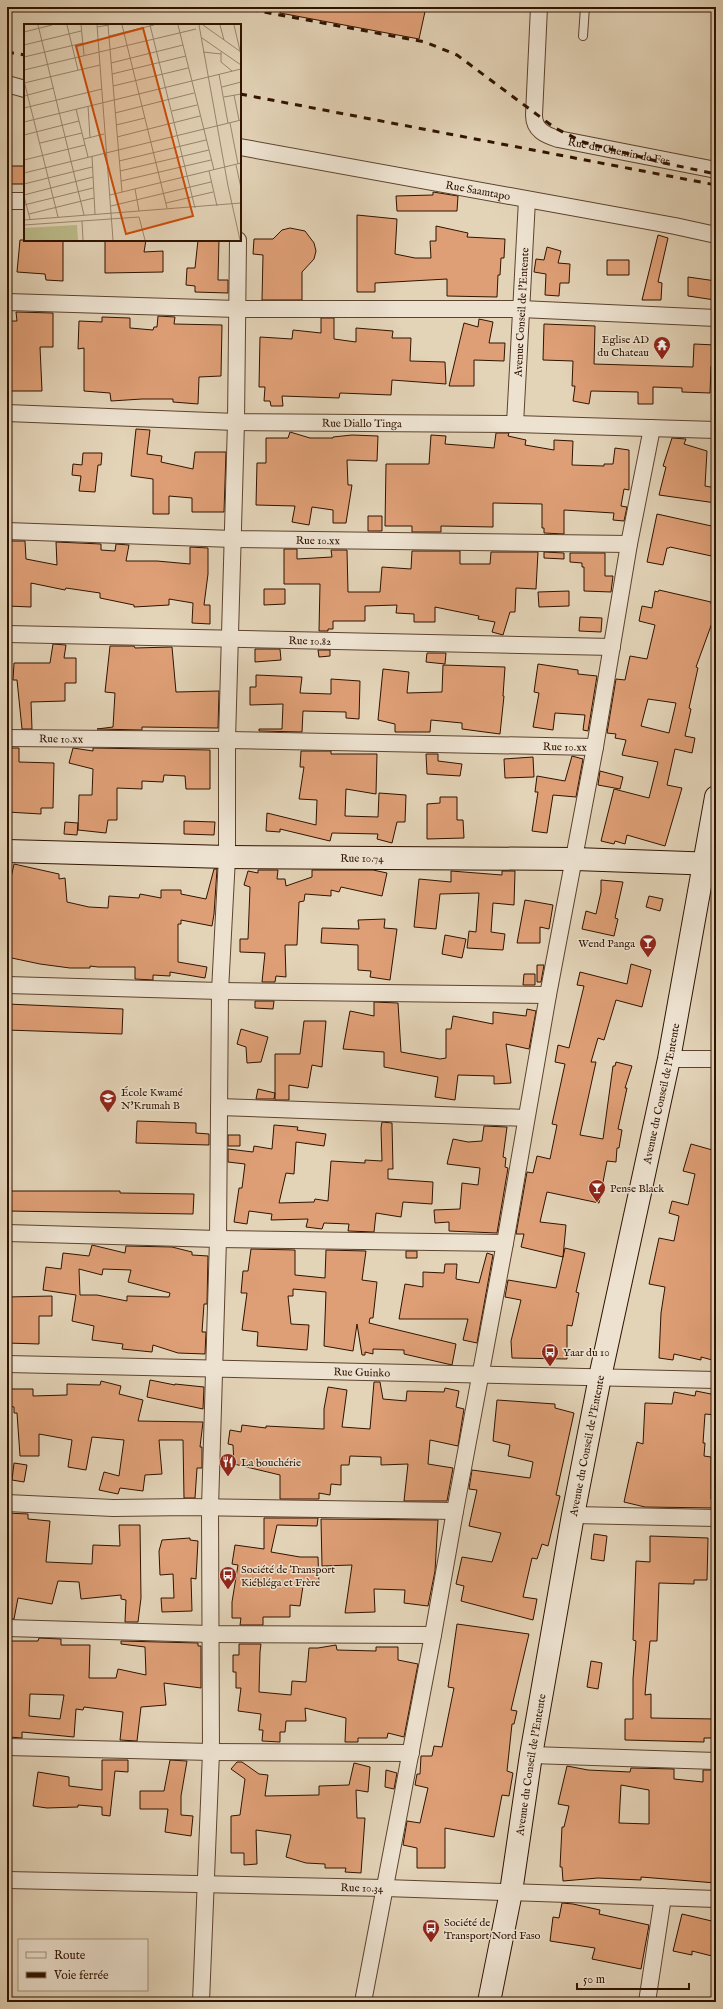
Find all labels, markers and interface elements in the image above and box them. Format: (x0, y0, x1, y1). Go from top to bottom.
inset map (24, 24, 241, 241)
street label: Rue du Chemin de Fer (567, 135, 671, 169)
street label: Rue Saamtapo (444, 178, 512, 204)
street label: Avenue Conseil de l'Entente (511, 247, 532, 378)
place label: Eglise AD du Chateau (597, 333, 649, 360)
temple icon: Eglise AD du Chateau (652, 335, 672, 360)
street label: Rue Diallo Tinga (322, 417, 402, 431)
street label: Rue 10.xx (296, 534, 341, 548)
street label: Rue 10.82 (288, 634, 331, 649)
street label: Rue 10.xx (39, 732, 84, 747)
street label: Rue 10.xx (543, 740, 588, 755)
street label: Rue 10.74 (340, 852, 384, 866)
bar icon: Wend Panga (638, 933, 658, 958)
place label: Wend Panga (578, 937, 635, 951)
street label: Avenue du Conseil de l'Entente (640, 1022, 683, 1166)
place label: École Kwamé N'Krumah B (121, 1086, 183, 1113)
school or university icon: École Kwamé N'Krumah B (98, 1088, 118, 1113)
bar icon: Pense Black (587, 1178, 607, 1203)
place label: Pense Black (610, 1182, 664, 1196)
bus stop icon: Yaar du 10 (540, 1342, 560, 1367)
place label: Yaar du 10 (563, 1346, 610, 1360)
street label: Rue Guinko (333, 1365, 390, 1381)
street label: Avenue du Conseil de l'Entente (567, 1374, 608, 1518)
restaurant icon: La bouchérie (218, 1452, 238, 1477)
place label: La bouchérie (241, 1456, 301, 1470)
place label: Société de Transport Kiébléga et Frère (241, 1563, 335, 1590)
bus stop icon: Société de Transport Kiébléga et Frère (218, 1565, 238, 1590)
street label: Avenue du Conseil de l'Entente (513, 1693, 550, 1838)
street label: Rue 10.34 (340, 1881, 384, 1896)
place label: Société de Transport Nord Faso (444, 1916, 541, 1943)
bus stop icon: Société de Transport Nord Faso (421, 1918, 441, 1943)
legend (18, 1939, 148, 1991)
text: Route (54, 1948, 86, 1963)
scale bar (577, 1965, 689, 1991)
text: Voie ferrée (53, 1968, 109, 1983)
text: 50 m (583, 1972, 605, 1987)

